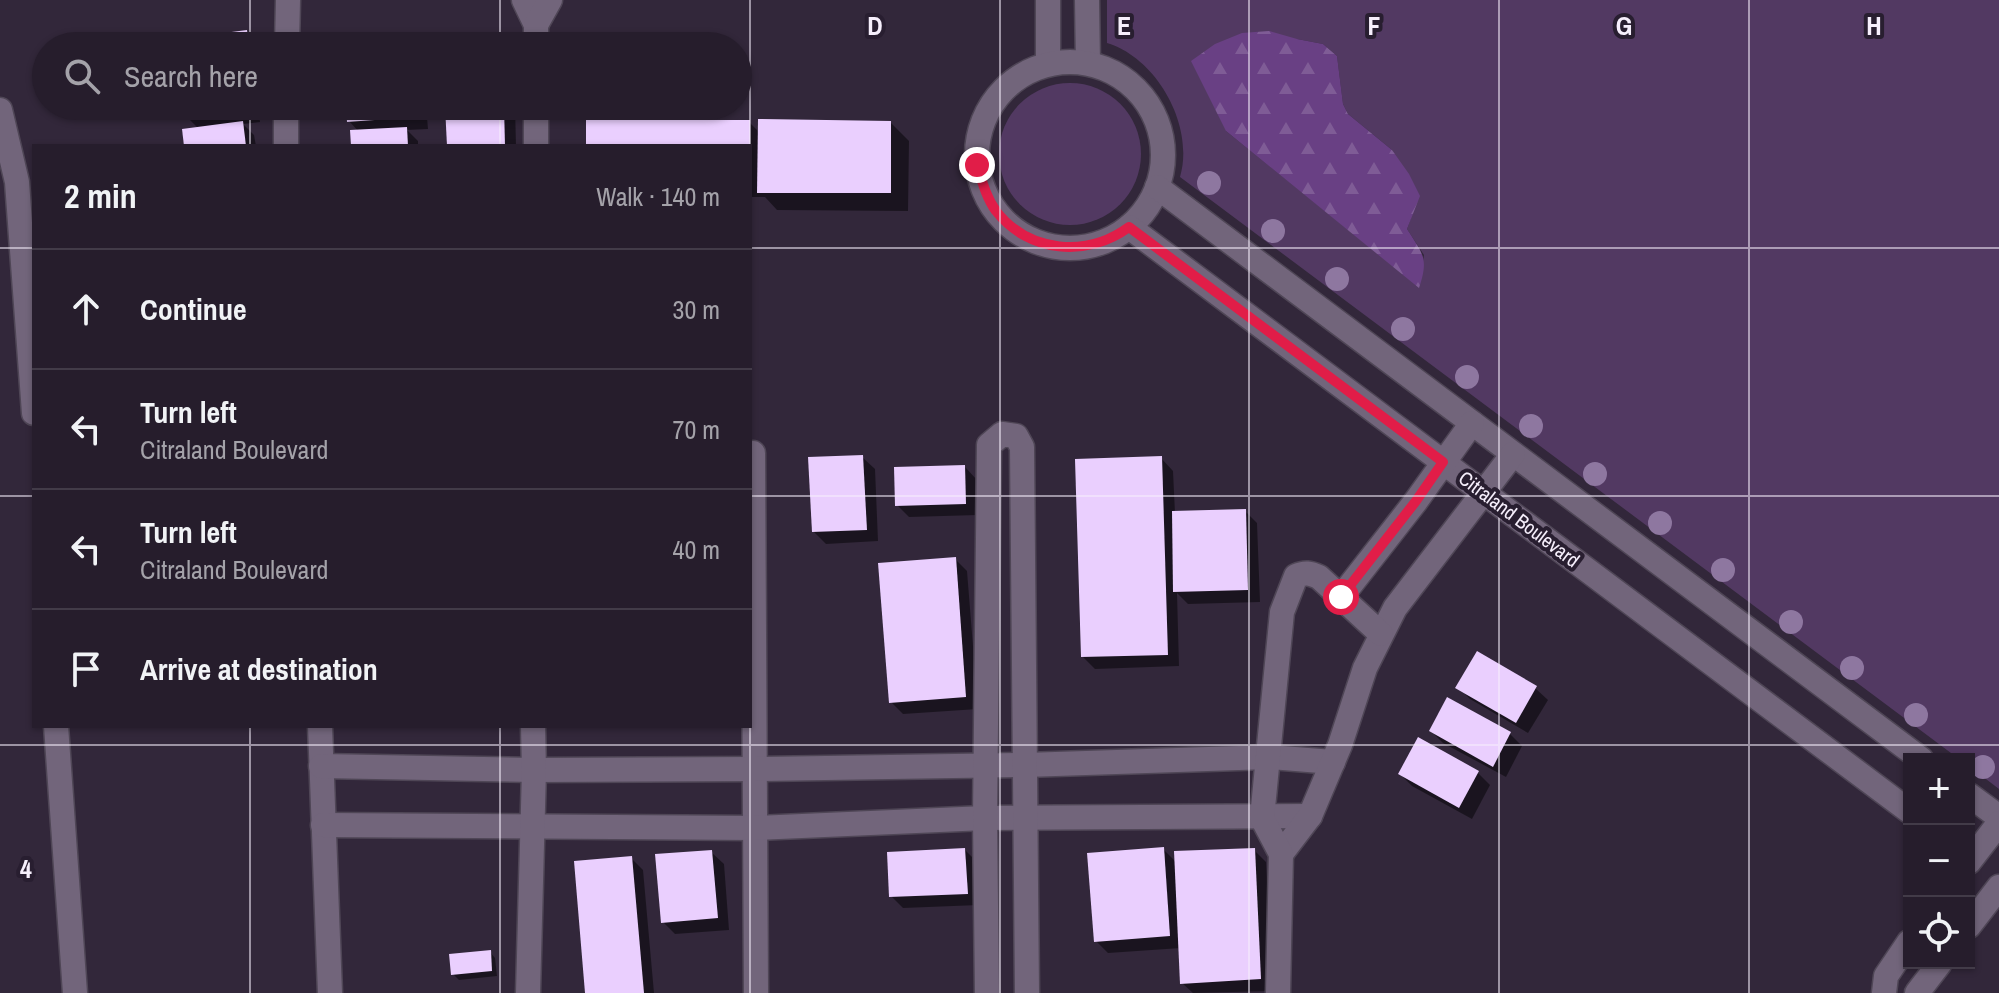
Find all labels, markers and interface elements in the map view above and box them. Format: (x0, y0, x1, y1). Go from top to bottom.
text: D (867, 8, 883, 43)
text: E (1117, 8, 1131, 43)
text: F (1367, 8, 1381, 43)
text: G (1616, 8, 1632, 43)
text: H (1866, 8, 1882, 43)
search box (32, 32, 752, 120)
icon: search (60, 54, 104, 98)
text: Search here (124, 56, 258, 96)
route end (959, 147, 995, 183)
text: 2 min (64, 173, 137, 219)
text: Walk · 140 m (596, 179, 720, 214)
icon: ahead (64, 287, 108, 331)
text: Continue (140, 289, 247, 329)
text: 30 m (673, 292, 720, 327)
text: Turn left (140, 392, 237, 432)
icon: left (64, 407, 108, 451)
text: 70 m (673, 412, 720, 447)
text: Citraland Boulevard (140, 432, 328, 467)
street label: Citraland Boulevard (1453, 464, 1585, 573)
text: Turn left (140, 512, 237, 552)
icon: left (64, 527, 108, 571)
text: 40 m (673, 532, 720, 567)
text: Citraland Boulevard (140, 552, 328, 587)
route start (1323, 579, 1359, 615)
icon: arrive (64, 647, 108, 691)
text: Arrive at destination (140, 649, 378, 689)
map controls (1903, 753, 1975, 969)
button: + (1903, 753, 1975, 825)
button: − (1903, 825, 1975, 897)
text: 4 (20, 851, 32, 886)
button: locate (1903, 897, 1975, 969)

